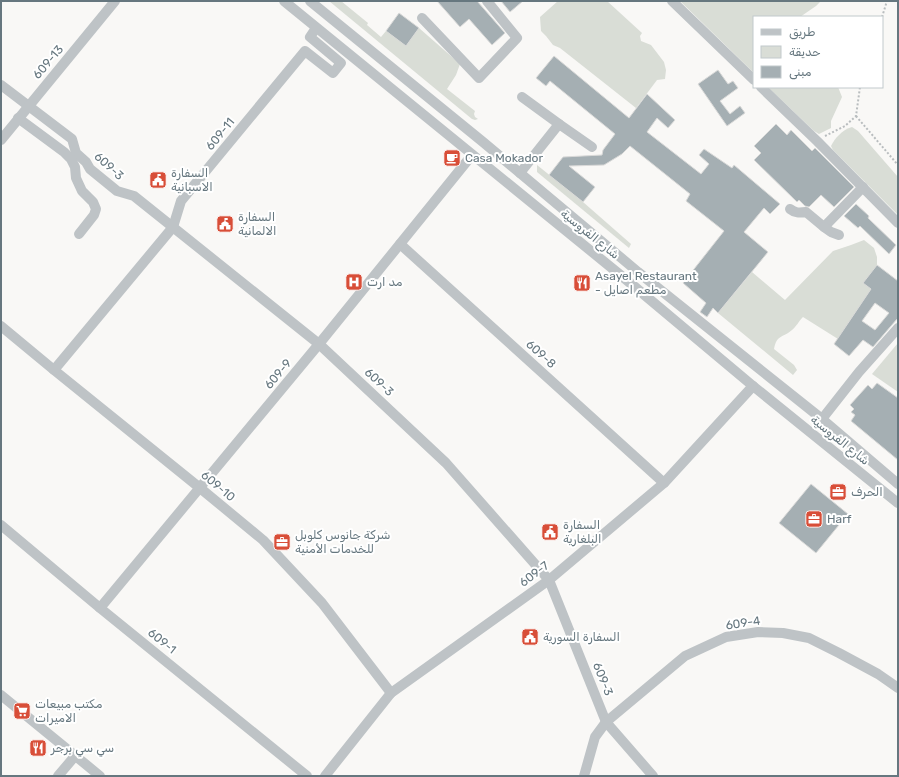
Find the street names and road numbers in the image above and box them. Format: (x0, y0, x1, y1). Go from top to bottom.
street label: 609-13 (30, 42, 66, 82)
street label: 609-11 (203, 115, 237, 153)
street label: 609-3 (91, 149, 127, 183)
street label: شارع الفروسية (557, 206, 622, 263)
street label: 609-8 (523, 337, 559, 371)
street label: 609-9 (262, 356, 294, 392)
street label: 609-3 (362, 365, 396, 399)
street label: شارع الفروسية (807, 412, 872, 469)
street label: 609-10 (198, 468, 238, 504)
street label: 609-7 (517, 558, 551, 590)
street label: 609-4 (725, 614, 762, 632)
street label: 609-1 (145, 625, 179, 657)
street label: 609-3 (590, 660, 616, 698)

